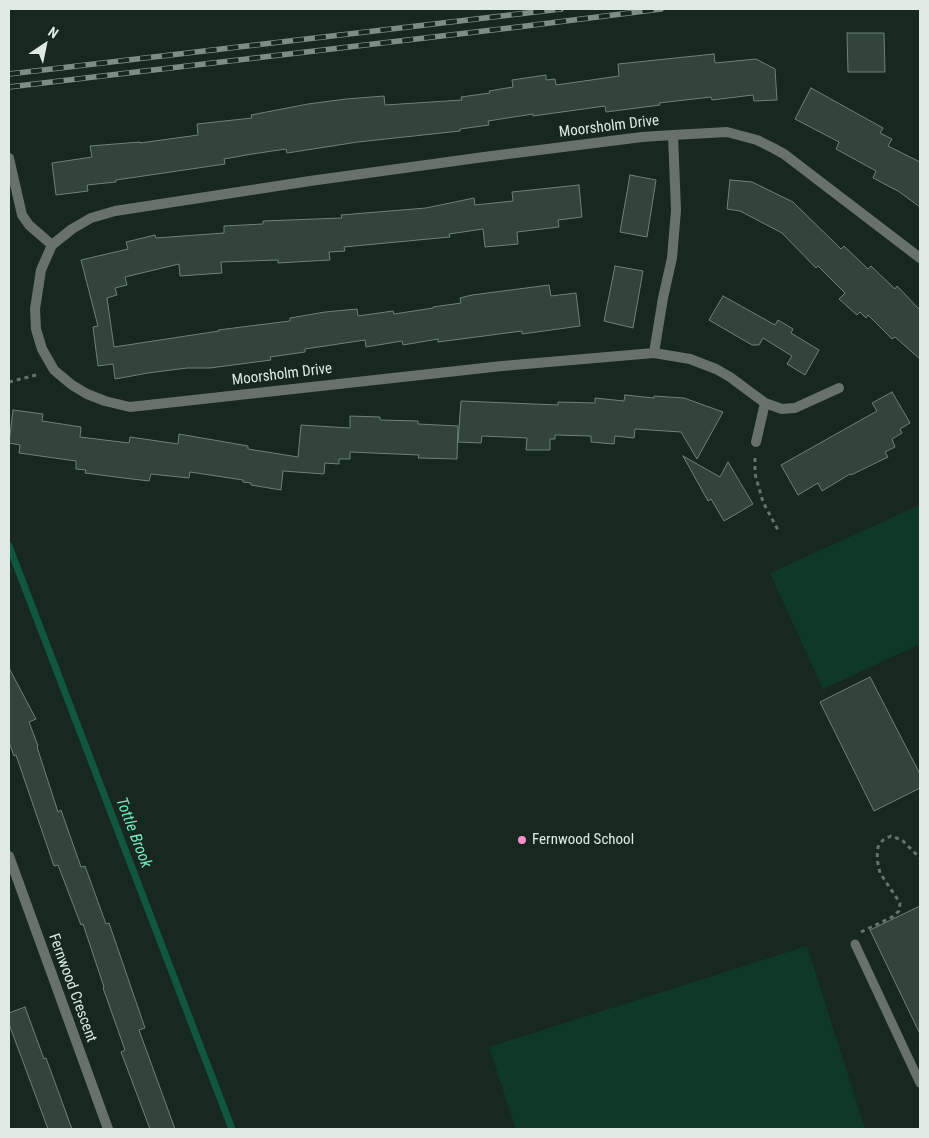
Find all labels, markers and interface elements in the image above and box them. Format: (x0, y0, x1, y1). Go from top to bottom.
north arrow (20, 20, 70, 70)
text: N (45, 24, 61, 42)
street label: Moorsholm Drive (558, 112, 660, 142)
street label: Moorsholm Drive (231, 360, 333, 390)
water label: Tottle Brook (111, 795, 155, 871)
place label: Fernwood School (532, 831, 634, 849)
marker: Fernwood School (516, 834, 528, 846)
street label: Fernwood Crescent (44, 931, 100, 1045)

